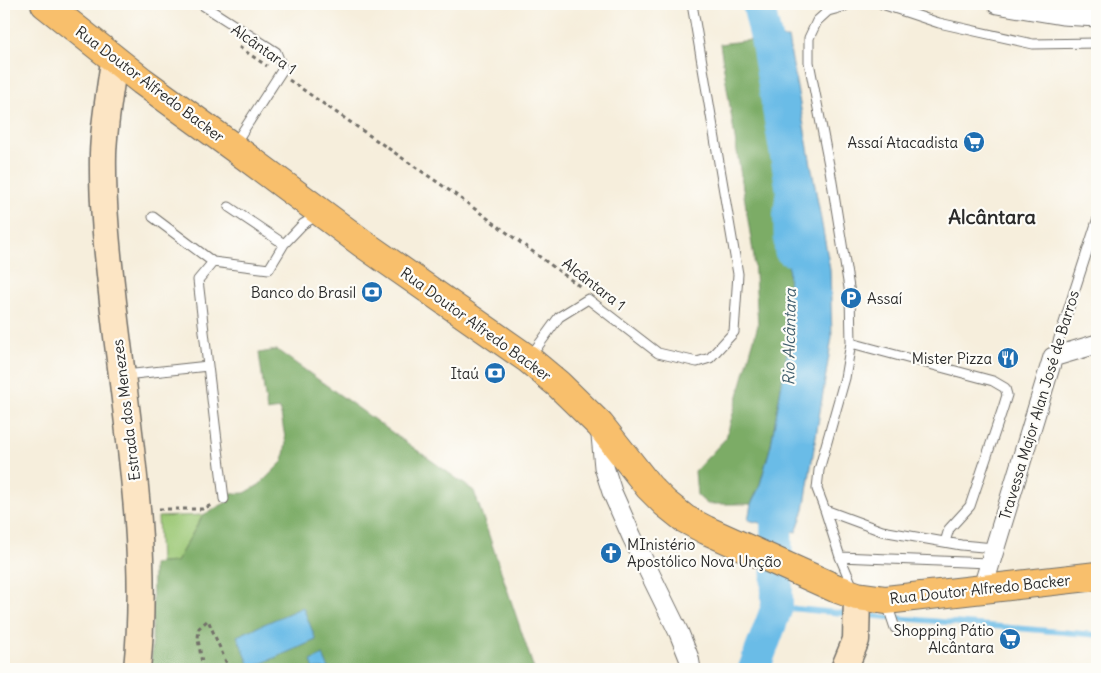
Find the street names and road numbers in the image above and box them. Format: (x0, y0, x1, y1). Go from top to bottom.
street label: Alcântara 1 (228, 20, 300, 78)
street label: Rua Doutor Alfredo Backer (72, 22, 228, 146)
street label: Alcântara 1 (558, 253, 630, 315)
street label: Rua Doutor Alfredo Backer (397, 263, 555, 385)
street label: Travessa Major Alan José de Barros (995, 288, 1083, 522)
street label: Estrada dos Menezes (108, 338, 144, 482)
street label: Rua Doutor Alfredo Backer (889, 570, 1071, 608)

